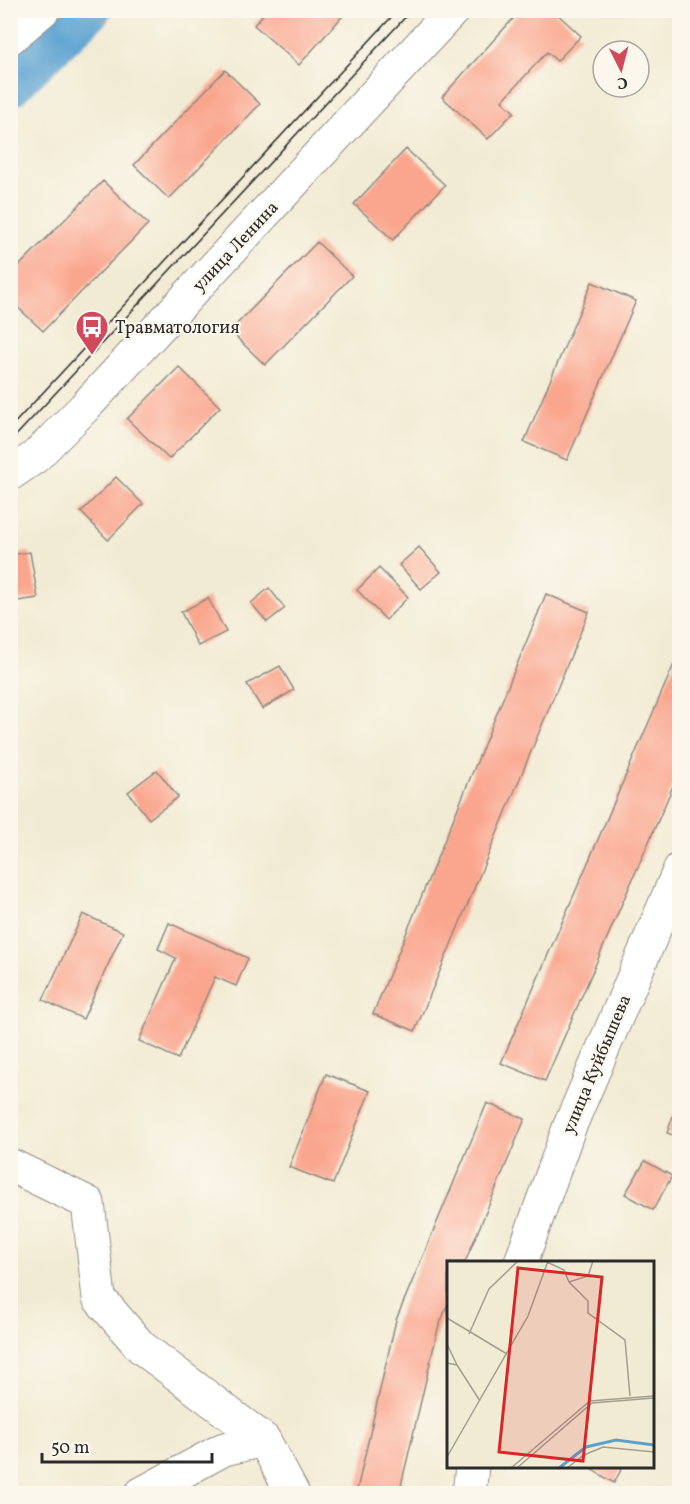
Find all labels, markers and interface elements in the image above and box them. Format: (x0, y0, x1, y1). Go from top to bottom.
north arrow (591, 39, 651, 99)
text: С (616, 70, 629, 93)
street label: улица Ленина (187, 196, 285, 298)
bus stop icon: Травматология (74, 309, 110, 356)
place label: Травматология (115, 316, 240, 341)
street label: улица Куйбышева (557, 991, 638, 1138)
inset map (447, 1261, 654, 1468)
scale bar (42, 1426, 212, 1464)
text: 50 m (51, 1436, 90, 1461)

